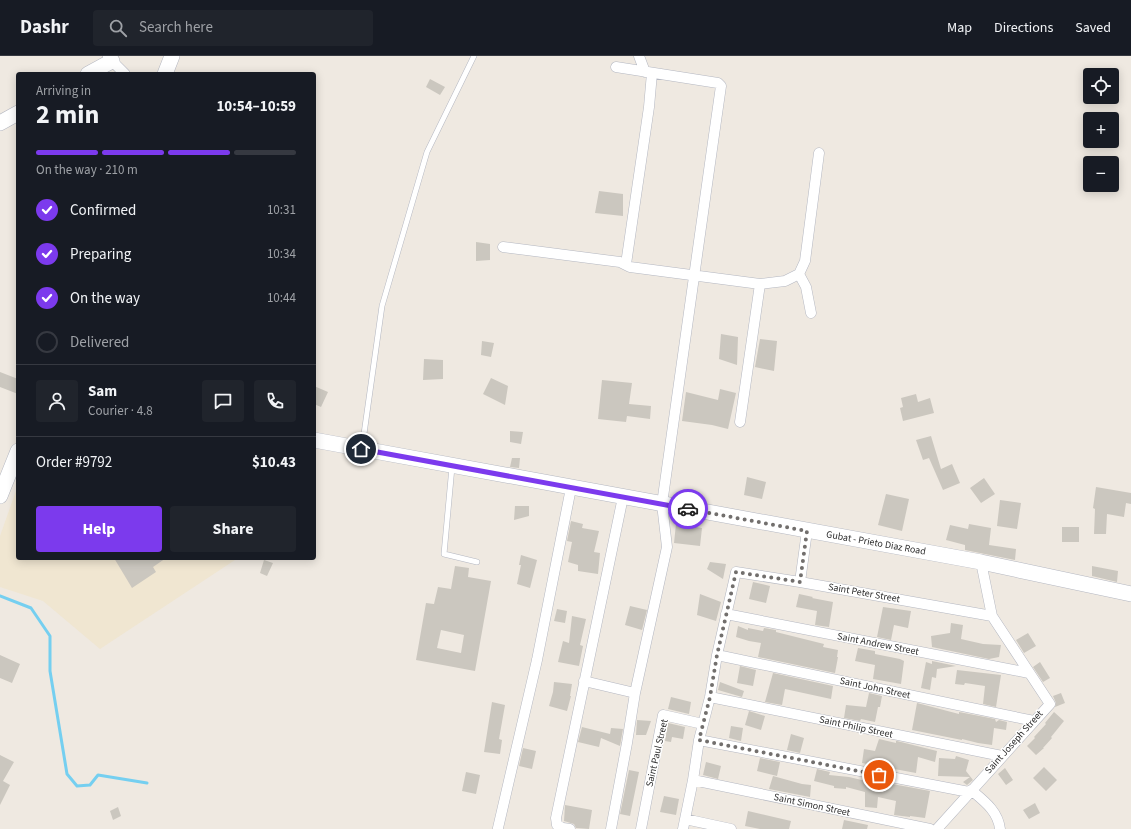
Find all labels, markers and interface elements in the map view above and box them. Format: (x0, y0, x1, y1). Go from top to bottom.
search box (93, 10, 373, 46)
text: Dashr (20, 14, 69, 41)
icon: search (107, 17, 129, 39)
text: Search here (139, 17, 213, 38)
text: Map (947, 18, 972, 38)
text: Directions (994, 18, 1053, 38)
text: Saved (1075, 18, 1111, 38)
map controls (1083, 68, 1119, 192)
button: locate (1083, 68, 1119, 104)
text: Arriving in (36, 82, 91, 100)
text: 2 min (36, 96, 99, 133)
text: 10:54–10:59 (216, 96, 296, 117)
button: + (1083, 112, 1119, 148)
button: − (1083, 156, 1119, 192)
text: On the way · 210 m (36, 161, 138, 179)
icon: check (36, 199, 58, 221)
text: Confirmed (70, 200, 136, 221)
text: 10:31 (267, 201, 296, 219)
icon: check (36, 243, 58, 265)
text: Preparing (70, 244, 131, 265)
text: 10:34 (267, 245, 296, 263)
icon: check (36, 287, 58, 309)
text: On the way (70, 288, 140, 309)
text: 10:44 (267, 289, 296, 307)
text: Delivered (70, 332, 129, 353)
button: person (36, 380, 78, 422)
button: chat (202, 380, 244, 422)
button: phone (254, 380, 296, 422)
text: Sam (88, 381, 117, 402)
text: Courier · 4.8 (88, 402, 153, 420)
pin (344, 432, 378, 466)
icon: home (350, 438, 372, 460)
text: Order #9792 (36, 452, 112, 473)
text: $10.43 (252, 452, 296, 473)
courier (668, 489, 708, 529)
icon: car (677, 498, 699, 520)
button: Help (36, 506, 162, 552)
button: Share (170, 506, 296, 552)
street label: Gubat - Prieto Diaz Road (825, 527, 927, 559)
street label: Saint Peter Street (827, 580, 902, 606)
street label: Saint Andrew Street (836, 629, 921, 659)
street label: Saint John Street (838, 674, 912, 702)
street label: Saint Joseph Street (982, 707, 1047, 777)
street label: Saint Philip Street (818, 712, 895, 742)
street label: Saint Paul Street (642, 717, 672, 788)
pin (862, 758, 896, 792)
icon: bag (868, 764, 890, 786)
street label: Saint Simon Street (773, 790, 852, 820)

